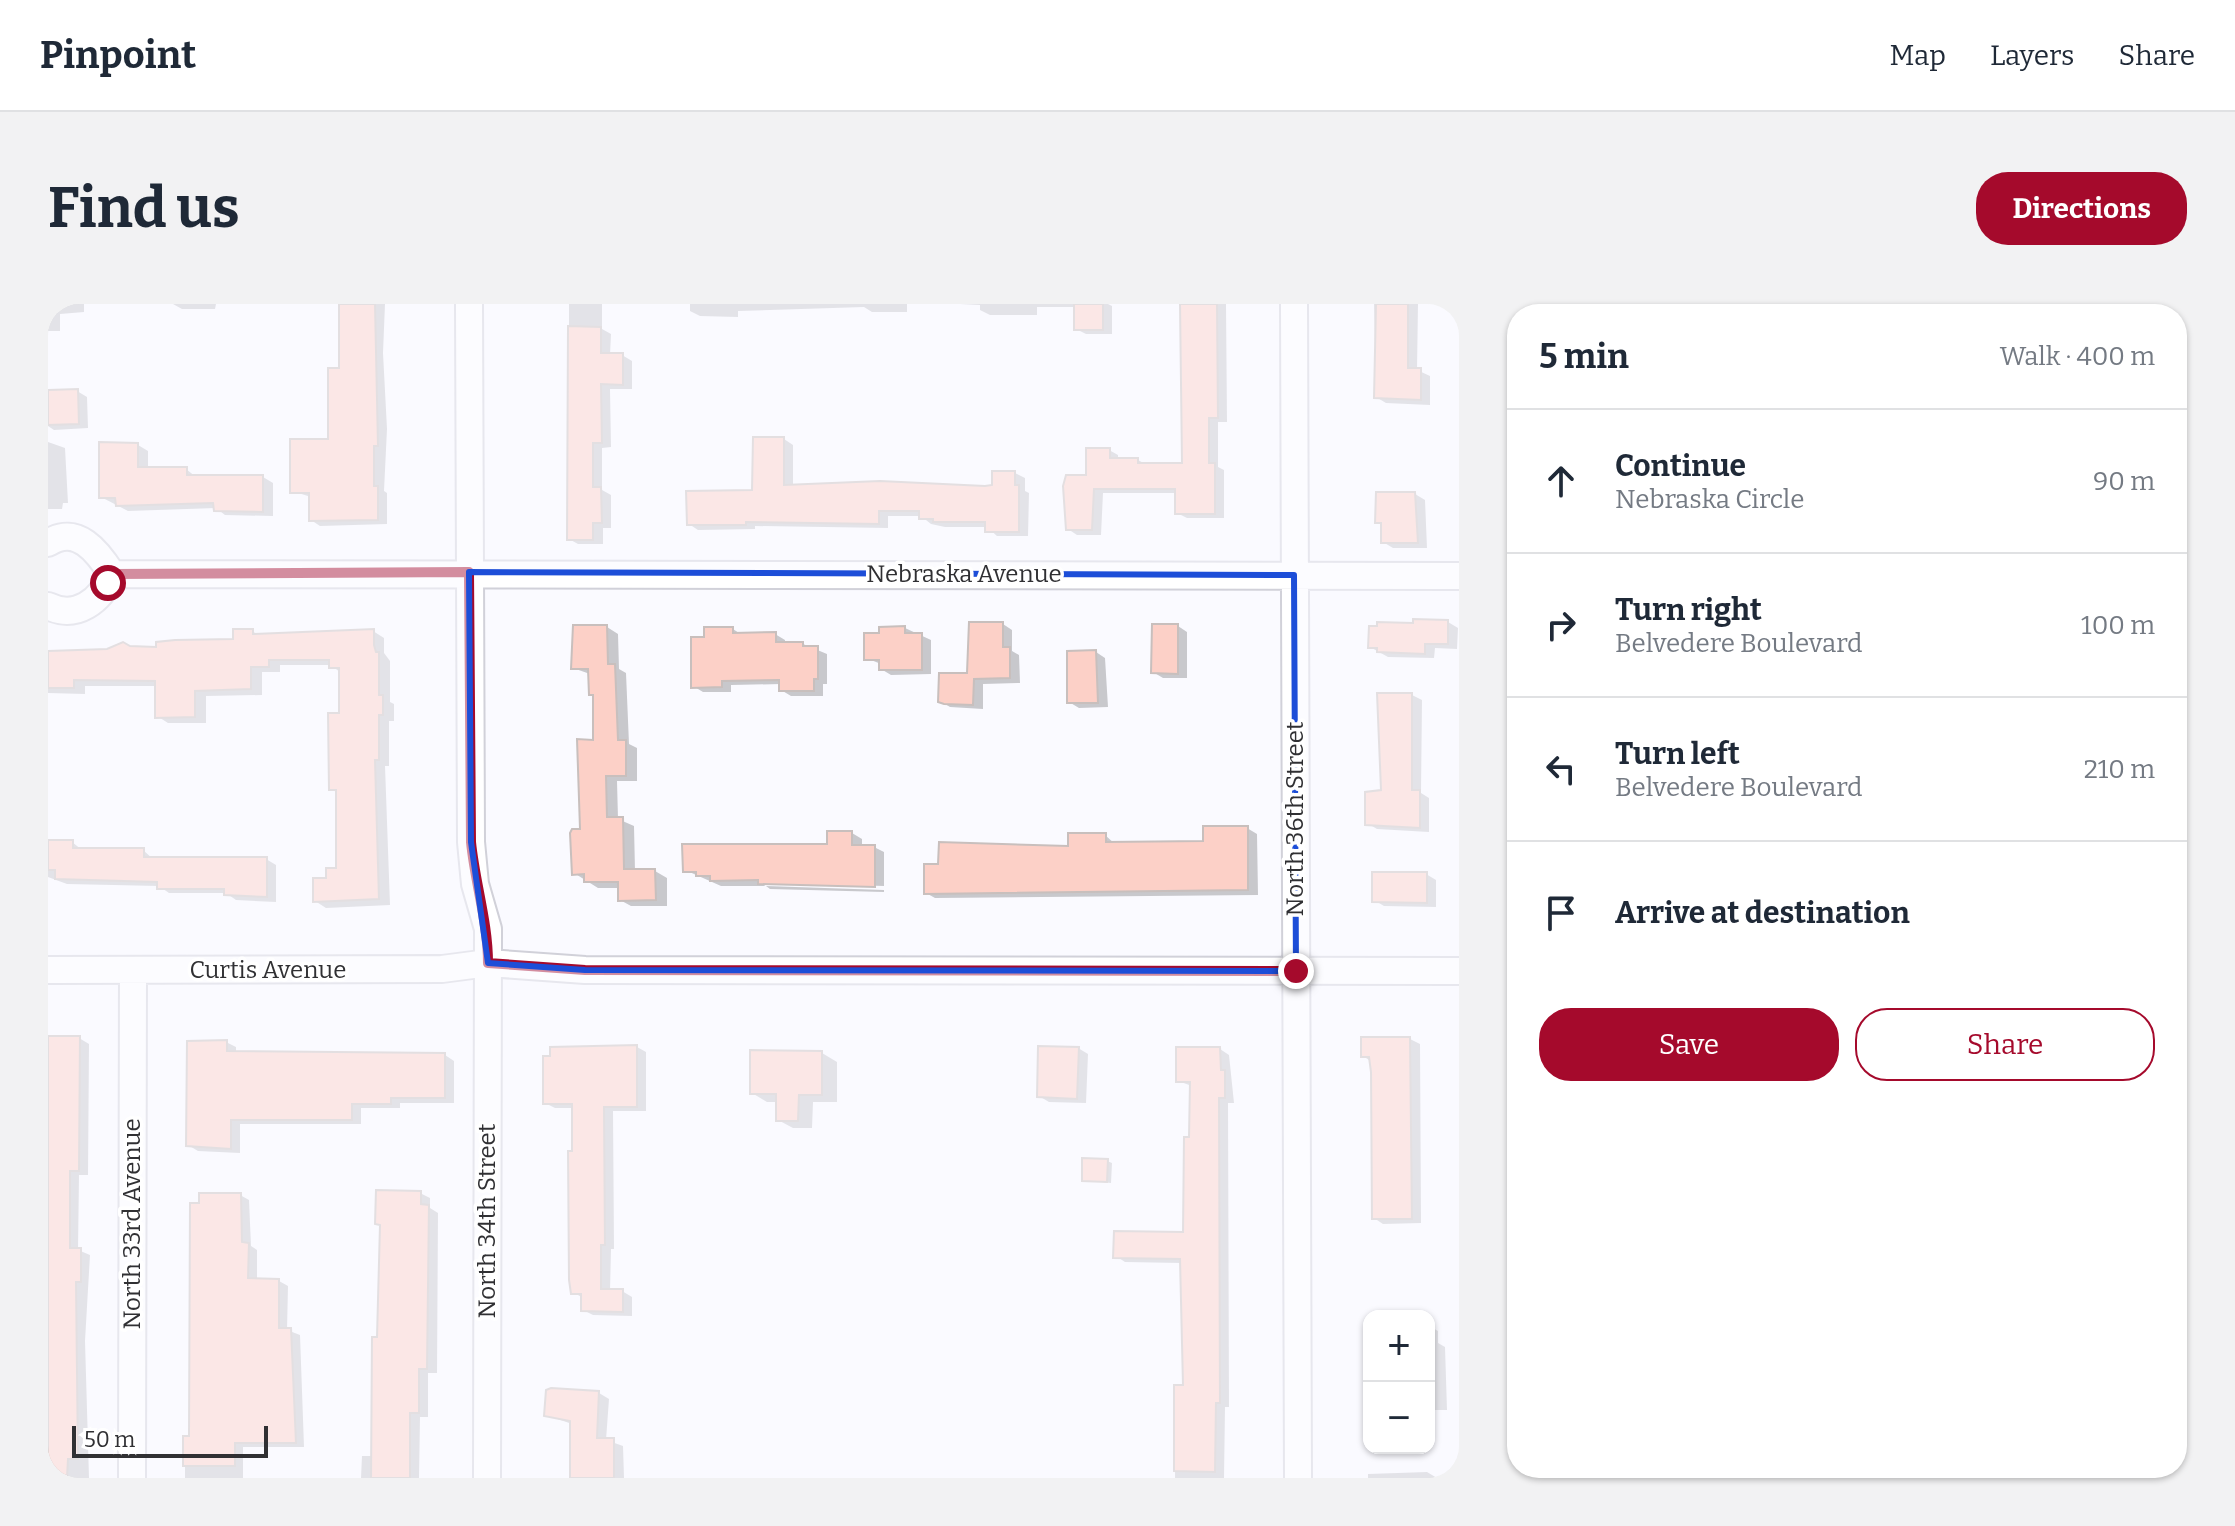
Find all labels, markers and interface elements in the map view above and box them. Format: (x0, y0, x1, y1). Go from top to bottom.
text: Pinpoint (40, 32, 196, 78)
text: Map (1889, 39, 1946, 72)
text: Layers (1990, 39, 2074, 72)
text: Share (2118, 39, 2195, 72)
button: Directions (1976, 172, 2187, 245)
text: Find us (48, 175, 240, 242)
text: 5 min (1539, 336, 1629, 377)
text: Walk · 400 m (2000, 341, 2155, 372)
text: Continue (1615, 448, 1746, 484)
icon: ahead (1539, 459, 1583, 503)
text: 90 m (2093, 466, 2155, 497)
text: Nebraska Circle (1615, 484, 1804, 515)
street label: Nebraska Avenue (866, 560, 1062, 588)
route start (90, 565, 126, 601)
text: Turn right (1615, 592, 1762, 628)
icon: right (1539, 603, 1583, 647)
text: 100 m (2081, 610, 2155, 641)
text: Belvedere Boulevard (1615, 628, 1863, 659)
street label: North 36th Street (1281, 721, 1309, 916)
text: Turn left (1615, 736, 1740, 772)
icon: left (1539, 747, 1583, 791)
text: 210 m (2084, 754, 2155, 785)
text: Belvedere Boulevard (1615, 772, 1863, 803)
icon: arrive (1539, 891, 1583, 935)
text: Arrive at destination (1615, 895, 1910, 931)
route end (1278, 953, 1314, 989)
street label: Curtis Avenue (190, 956, 346, 984)
button: Save (1539, 1008, 1839, 1081)
button: Share (1855, 1008, 2155, 1081)
street label: North 33rd Avenue (118, 1118, 146, 1330)
street label: North 34th Street (473, 1123, 501, 1318)
map controls (1363, 1310, 1435, 1454)
button: + (1363, 1310, 1435, 1382)
button: − (1363, 1382, 1435, 1454)
scale bar (72, 1422, 268, 1458)
text: 50 m (84, 1426, 135, 1453)

